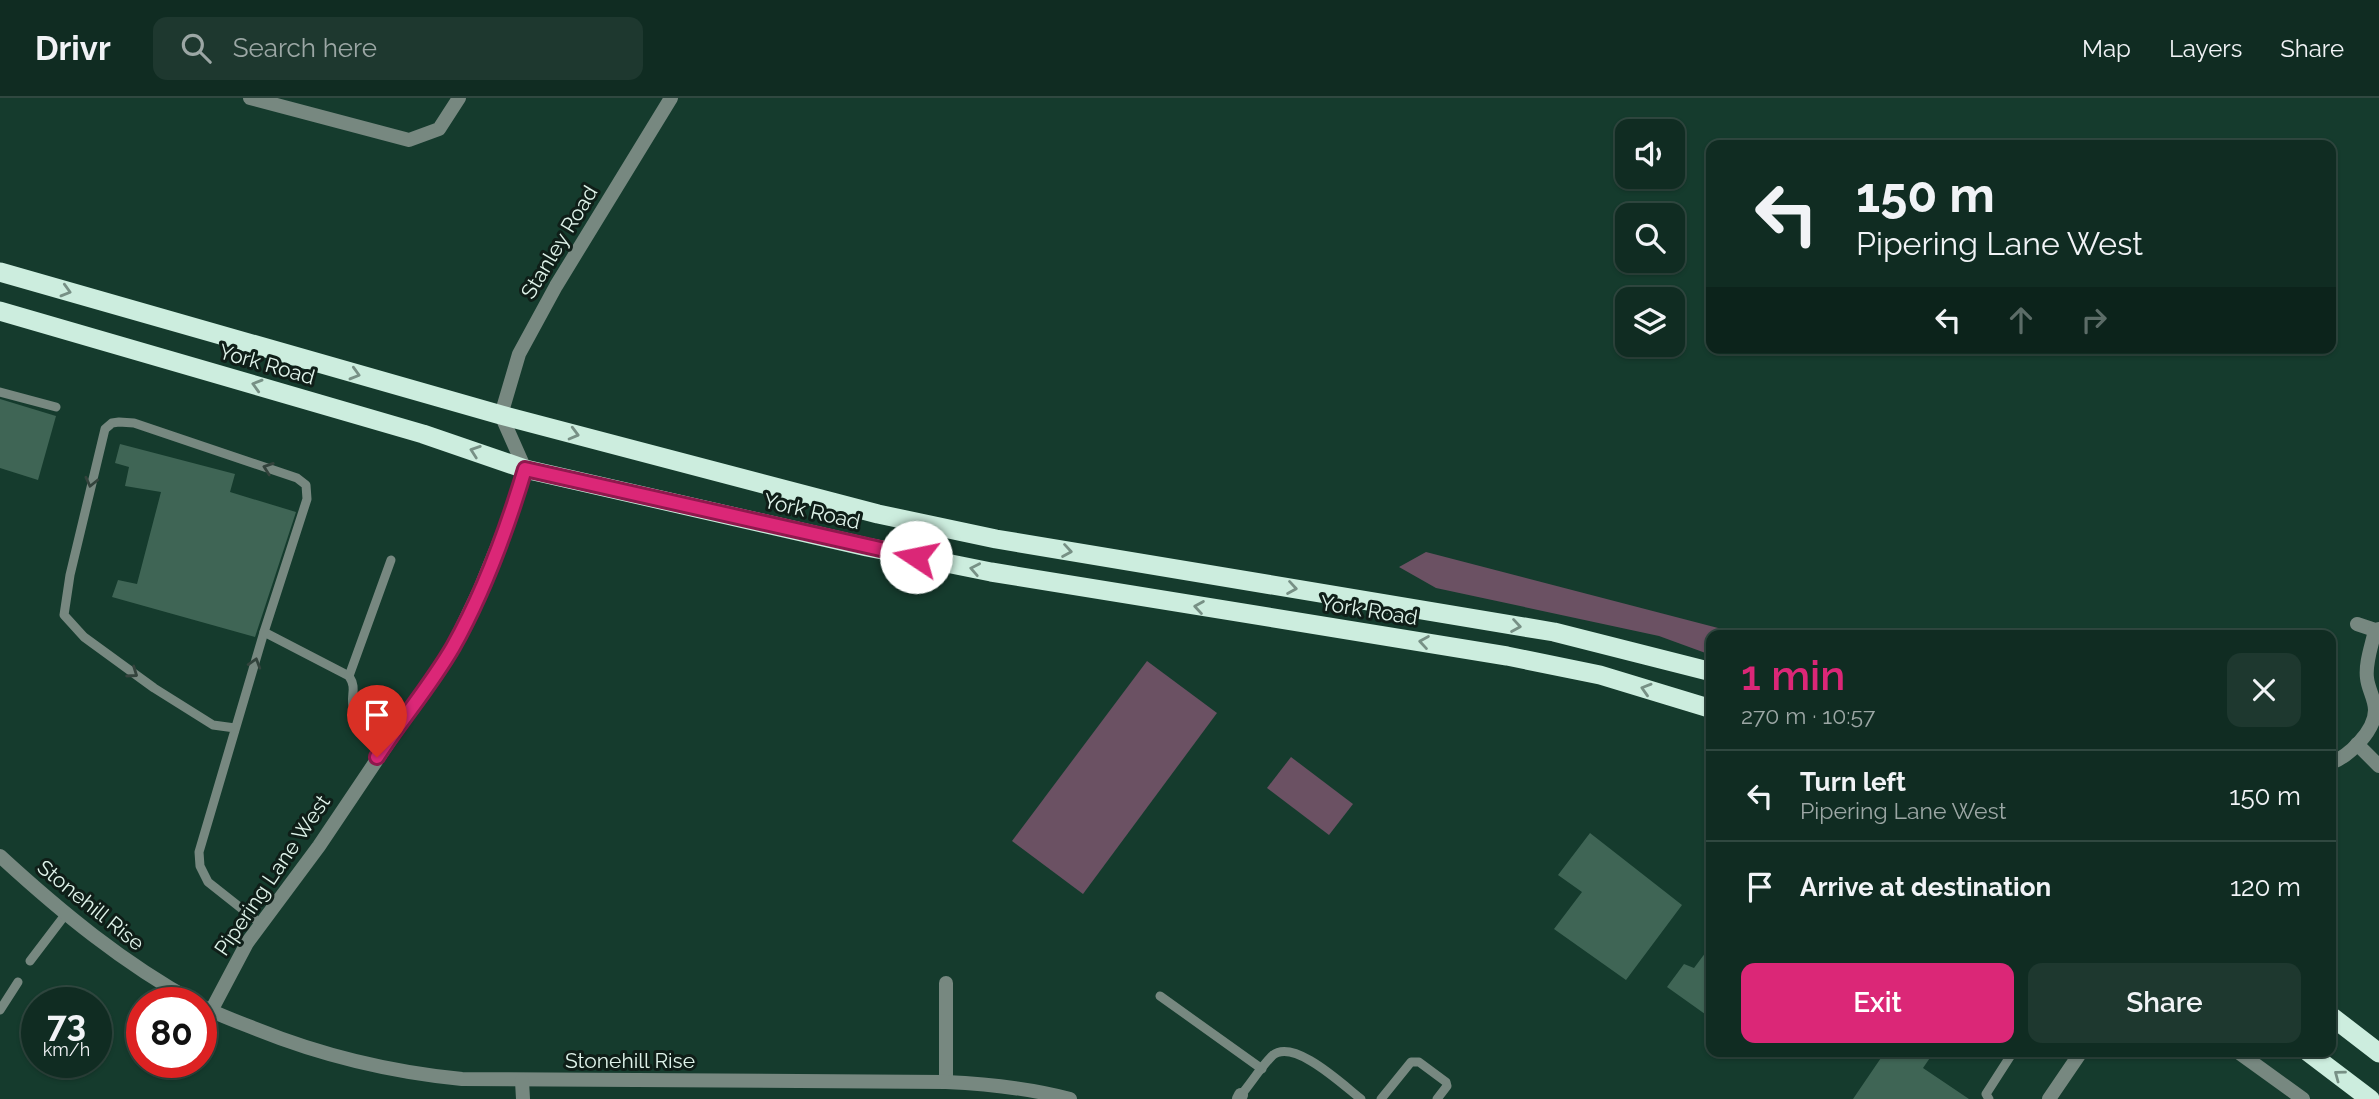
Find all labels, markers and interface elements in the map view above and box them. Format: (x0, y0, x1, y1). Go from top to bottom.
search box (153, 17, 643, 80)
text: Drivr (35, 29, 111, 68)
icon: search (177, 29, 215, 67)
text: Search here (233, 33, 377, 63)
text: Map (2082, 34, 2131, 63)
text: Layers (2169, 34, 2242, 63)
text: Share (2280, 34, 2344, 63)
map controls (1615, 119, 1685, 357)
button: sound (1615, 119, 1685, 189)
text: 150 m (1856, 166, 1995, 223)
icon: left (1741, 168, 1832, 259)
street label: Stanley Road (515, 181, 603, 303)
button: search (1615, 203, 1685, 273)
text: Pipering Lane West (1856, 225, 2143, 262)
one-way arrow (59, 283, 71, 297)
button: layers (1615, 287, 1685, 357)
icon: left (1929, 301, 1967, 339)
icon: ahead (2002, 301, 2040, 339)
icon: right (2075, 301, 2113, 339)
street label: York Road (216, 338, 318, 390)
one-way arrow (349, 365, 361, 380)
one-way arrow (251, 379, 263, 394)
one-way arrow (568, 426, 580, 441)
one-way arrow (469, 445, 481, 459)
one-way arrow (263, 462, 275, 476)
one-way arrow (85, 476, 100, 488)
street label: York Road (761, 488, 863, 534)
position arrow (879, 520, 953, 594)
one-way arrow (1061, 543, 1073, 558)
one-way arrow (969, 562, 981, 577)
one-way arrow (1286, 580, 1298, 595)
street label: York Road (1318, 590, 1420, 630)
one-way arrow (1193, 600, 1205, 615)
one-way arrow (1510, 618, 1522, 633)
one-way arrow (1418, 635, 1430, 650)
text: 1 min (1741, 651, 1845, 700)
button: close (2227, 653, 2301, 727)
one-way arrow (246, 657, 261, 669)
one-way arrow (125, 665, 138, 677)
one-way arrow (1641, 682, 1653, 697)
pin (347, 685, 407, 757)
icon: arrive (358, 696, 396, 734)
text: 270 m · 10:57 (1741, 702, 1875, 729)
text: Turn left (1800, 767, 1906, 797)
icon: left (1741, 777, 1779, 815)
text: 150 m (2229, 781, 2301, 811)
street label: Pipering Lane West (209, 790, 335, 960)
text: Pipering Lane West (1800, 797, 2006, 824)
street label: Stonehill Rise (33, 854, 149, 956)
icon: arrive (1741, 868, 1779, 906)
text: Arrive at destination (1800, 872, 2051, 902)
text: 120 m (2230, 872, 2301, 902)
button: Exit (1741, 963, 2014, 1043)
button: Share (2028, 963, 2301, 1043)
speed limit sign: 80 (126, 987, 217, 1078)
text: 73 (47, 1003, 86, 1044)
text: km/h (43, 1039, 90, 1060)
street label: Stonehill Rise (565, 1048, 695, 1073)
one-way arrow (2334, 1071, 2347, 1084)

